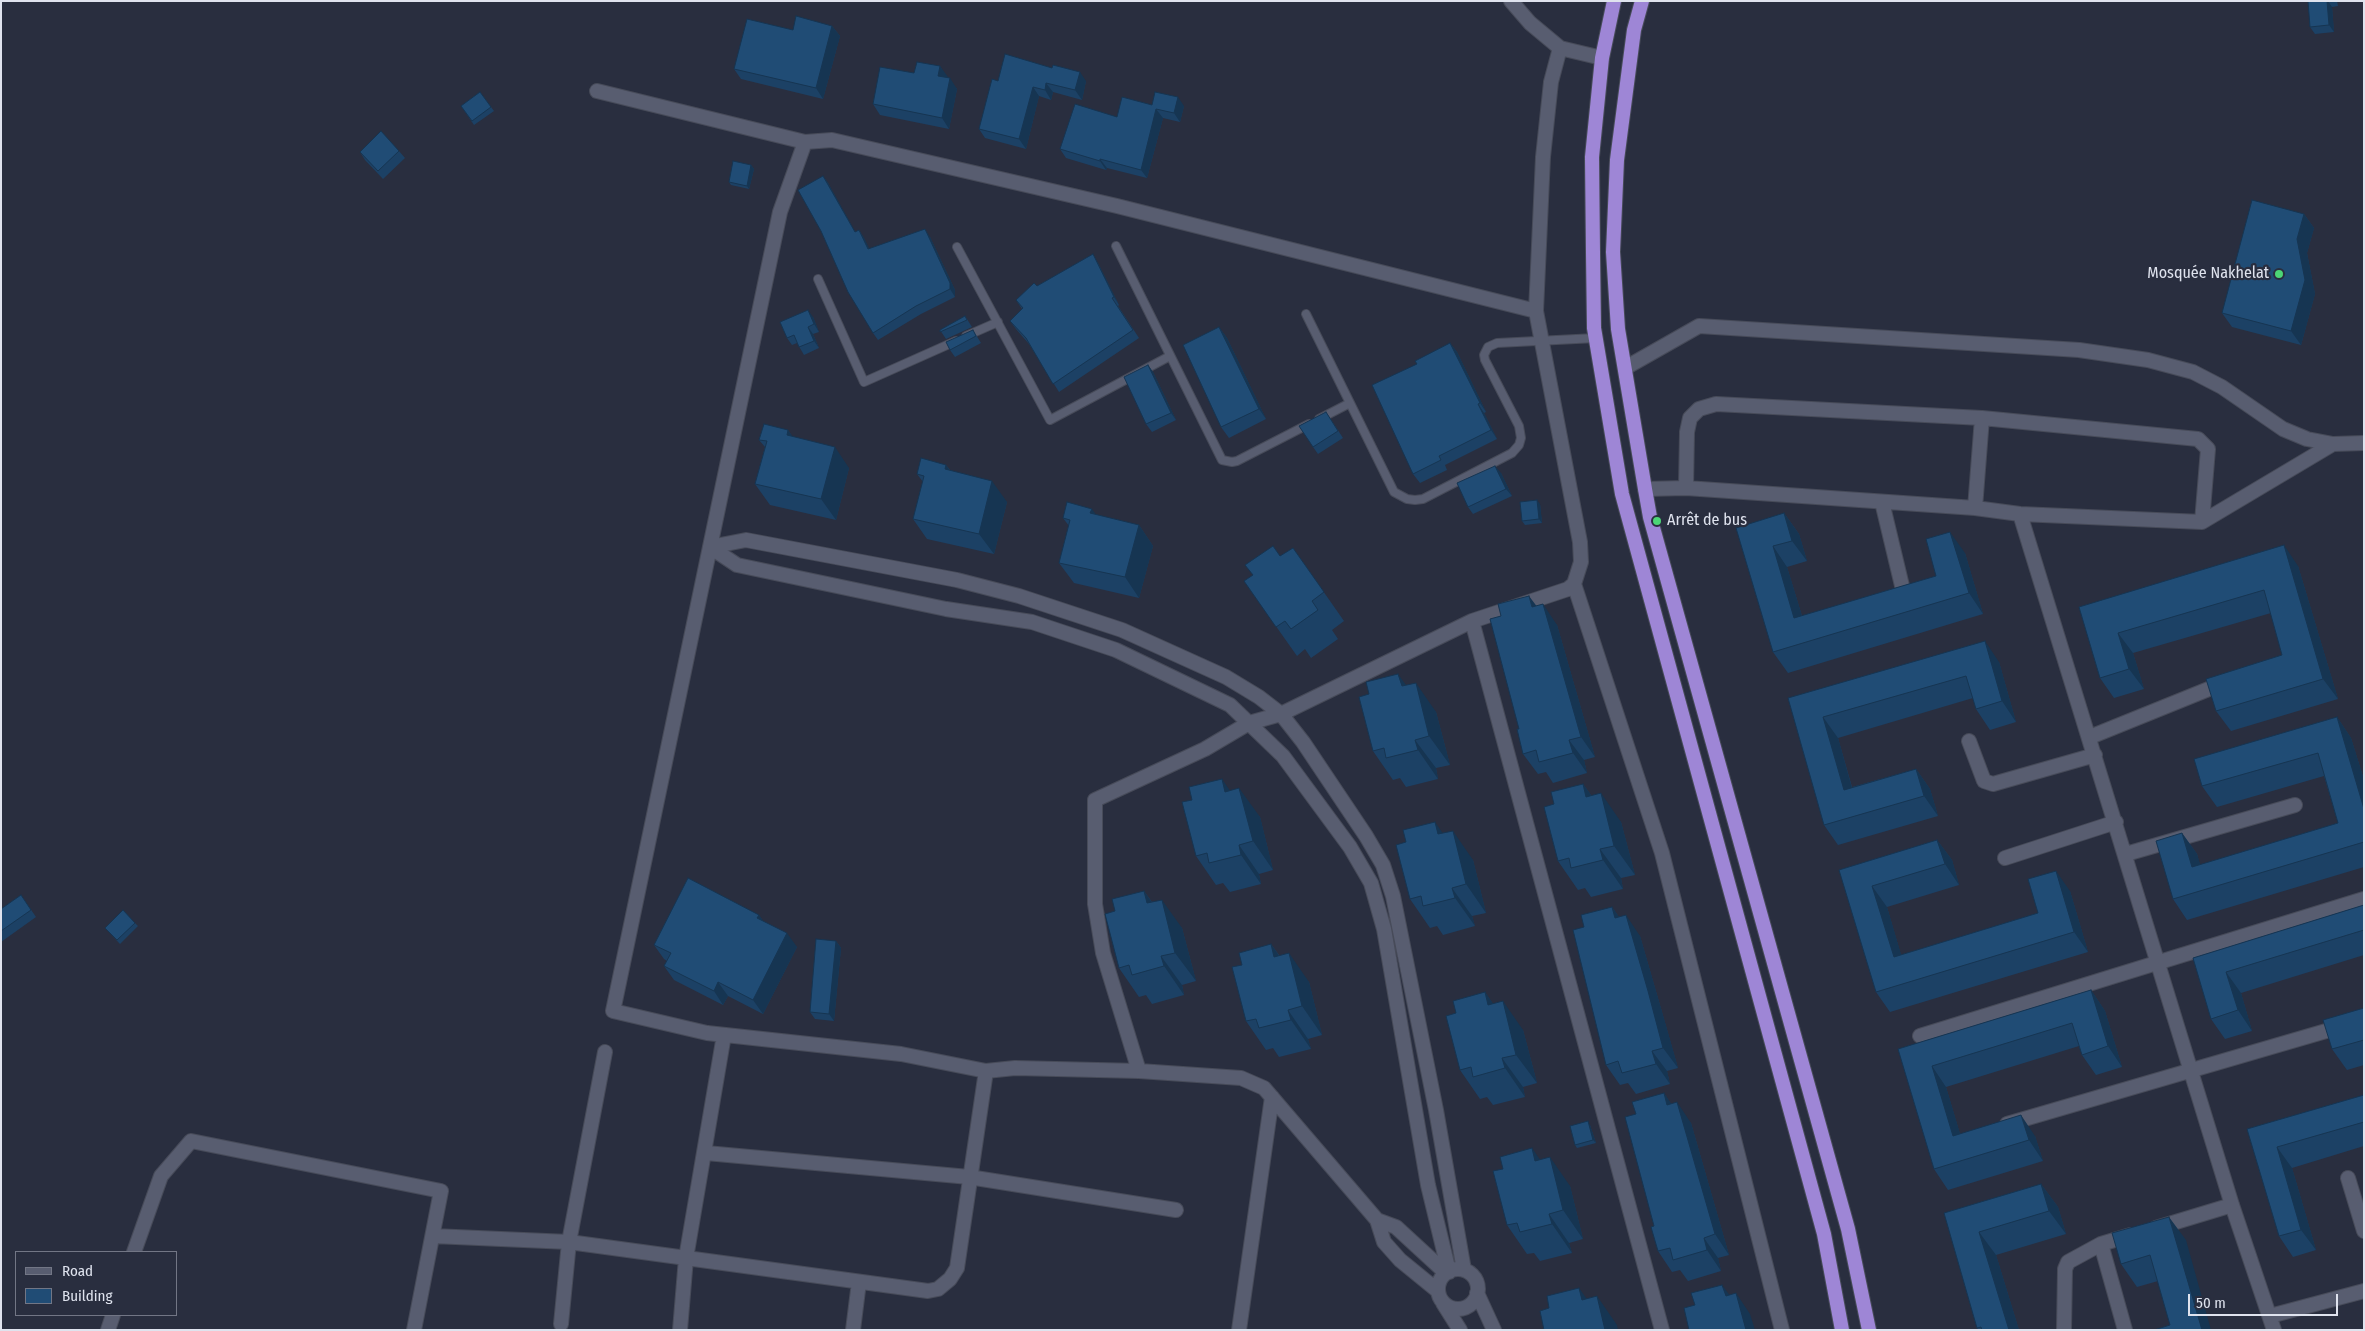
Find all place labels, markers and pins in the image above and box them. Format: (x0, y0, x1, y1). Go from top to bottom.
place label: Mosquée Nakhelat (2147, 264, 2269, 284)
marker: Mosquée Nakhelat (2273, 268, 2285, 280)
place label: Arrêt de bus (1667, 511, 1747, 531)
marker: Arrêt de bus (1651, 515, 1663, 527)

